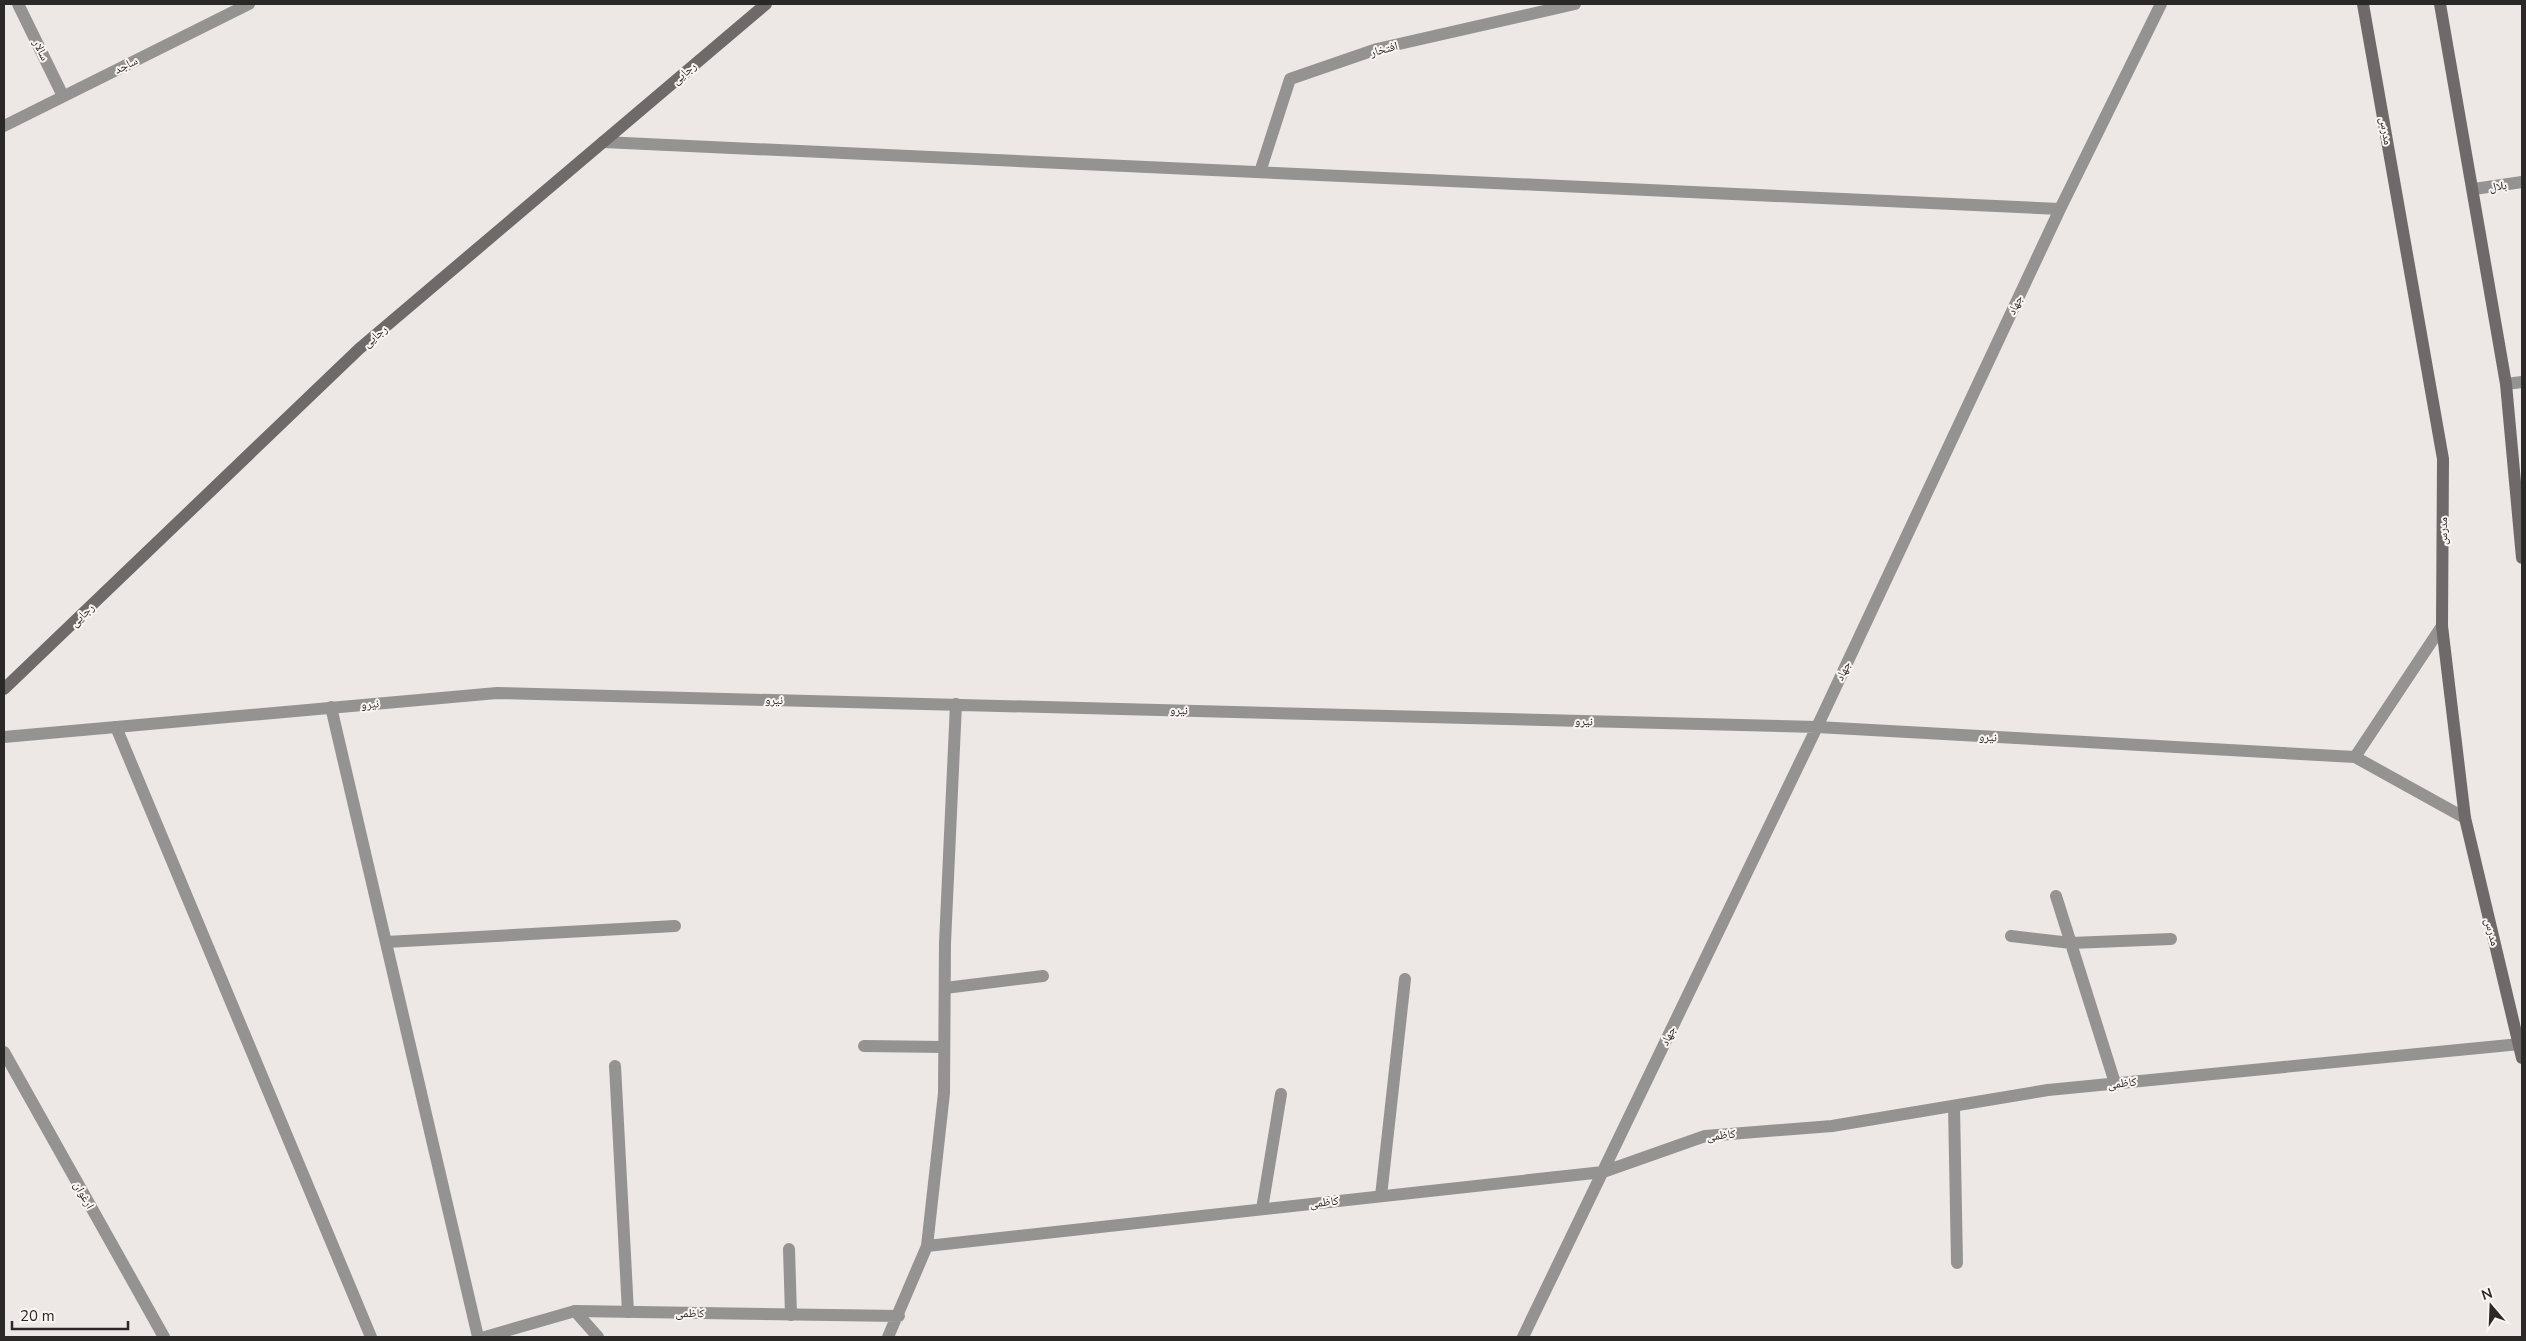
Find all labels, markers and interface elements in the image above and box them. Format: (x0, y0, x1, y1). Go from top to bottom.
street label: سالار (29, 36, 53, 63)
street label: افتخار (1367, 38, 1400, 61)
street label: ساجد (112, 52, 140, 78)
street label: رجایی (668, 58, 700, 88)
street label: مدرس (2376, 116, 2396, 146)
street label: بلال (2488, 177, 2508, 195)
street label: جهاد (2003, 292, 2027, 318)
street label: رجایی (359, 321, 391, 351)
street label: مدرس (2435, 517, 2451, 545)
street label: رجایی (66, 599, 98, 630)
street label: جهاد (1831, 658, 1855, 684)
street label: نیرو (765, 692, 783, 708)
street label: نیرو (360, 695, 380, 713)
street label: نیرو (1170, 702, 1188, 718)
street label: نیرو (1575, 713, 1593, 729)
street label: نیرو (1979, 729, 1997, 745)
street label: مدرس (2481, 917, 2503, 947)
street label: جهاد (1656, 1023, 1680, 1049)
street label: کاظمی (2107, 1074, 2137, 1092)
street label: کاظمی (1706, 1126, 1736, 1144)
street label: ارغوان (70, 1178, 98, 1212)
street label: کاظمی (1309, 1193, 1339, 1211)
north arrow (2466, 1281, 2516, 1331)
text: N (2479, 1283, 2495, 1305)
scale bar (12, 1298, 129, 1330)
street label: کاظمی (675, 1305, 705, 1321)
text: 20 m (20, 1306, 55, 1326)

